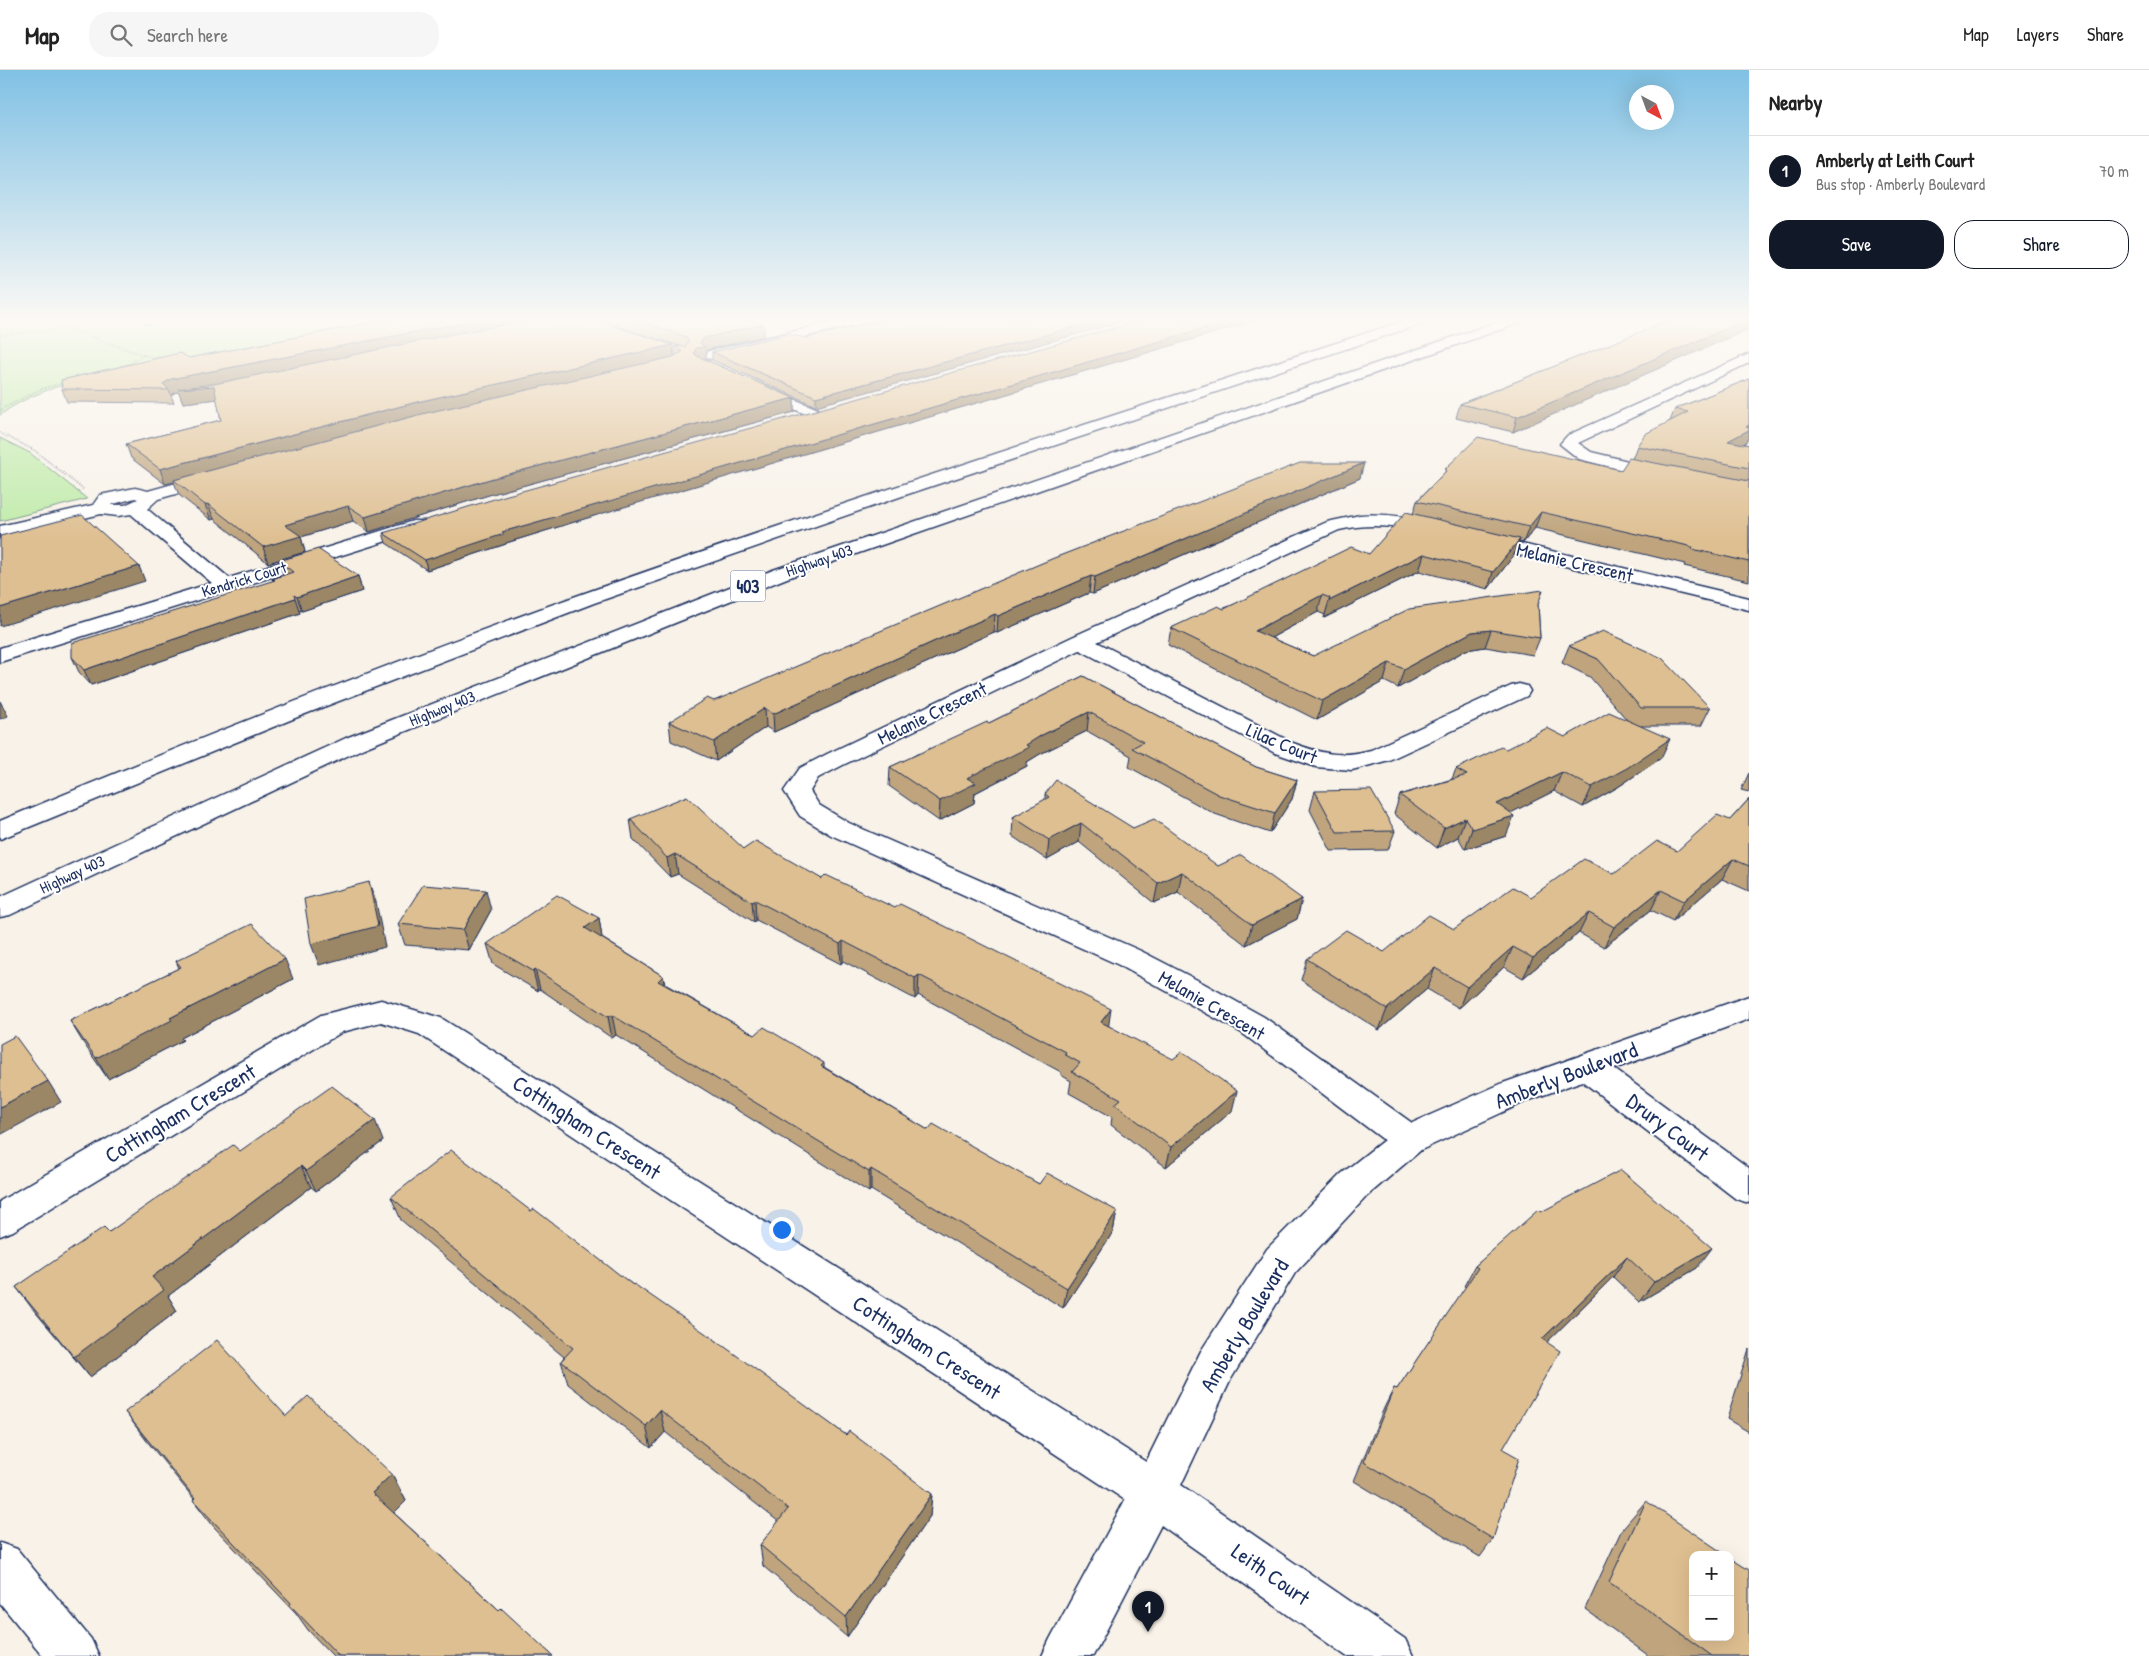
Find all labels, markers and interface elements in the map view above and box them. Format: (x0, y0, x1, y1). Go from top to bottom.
search box (89, 12, 439, 57)
text: Map (25, 19, 59, 51)
icon: search (107, 21, 135, 49)
text: Search here (147, 22, 228, 48)
text: Map (1963, 22, 1989, 47)
text: Layers (2017, 22, 2059, 47)
text: Share (2087, 22, 2124, 47)
north arrow (1629, 85, 1674, 130)
text: Nearby (1769, 88, 1822, 117)
text: Amberly at Leith Court (1816, 147, 1974, 173)
text: 1 (1782, 160, 1788, 182)
text: 70 m (2099, 160, 2129, 182)
text: Bus stop · Amberly Boulevard (1816, 173, 1985, 195)
button: Save (1769, 220, 1944, 269)
button: Share (1954, 220, 2129, 269)
street label: Melanie Crescent (1514, 536, 1636, 588)
street label: Highway 403 (783, 538, 855, 582)
street label: Kendrick Court (199, 556, 290, 602)
road number: 403 (730, 571, 766, 602)
street label: Melanie Crescent (873, 675, 992, 751)
street label: Highway 403 (406, 685, 478, 731)
street label: Lilac Court (1242, 716, 1322, 770)
street label: Highway 403 (36, 849, 108, 899)
street label: Melanie Crescent (1154, 964, 1270, 1046)
street label: Amberly Boulevard (1491, 1034, 1642, 1116)
street label: Cottingham Crescent (99, 1056, 261, 1170)
street label: Cottingham Crescent (507, 1068, 667, 1186)
street label: Drury Court (1621, 1086, 1716, 1168)
your location (769, 1217, 795, 1243)
street label: Amberly Boulevard (1192, 1253, 1296, 1397)
street label: Cottingham Crescent (847, 1288, 1007, 1406)
street label: Leith Court (1226, 1536, 1317, 1612)
map controls (1689, 1551, 1734, 1641)
button: + (1689, 1551, 1734, 1596)
pin: 1 (1132, 1591, 1164, 1632)
button: − (1689, 1596, 1734, 1641)

